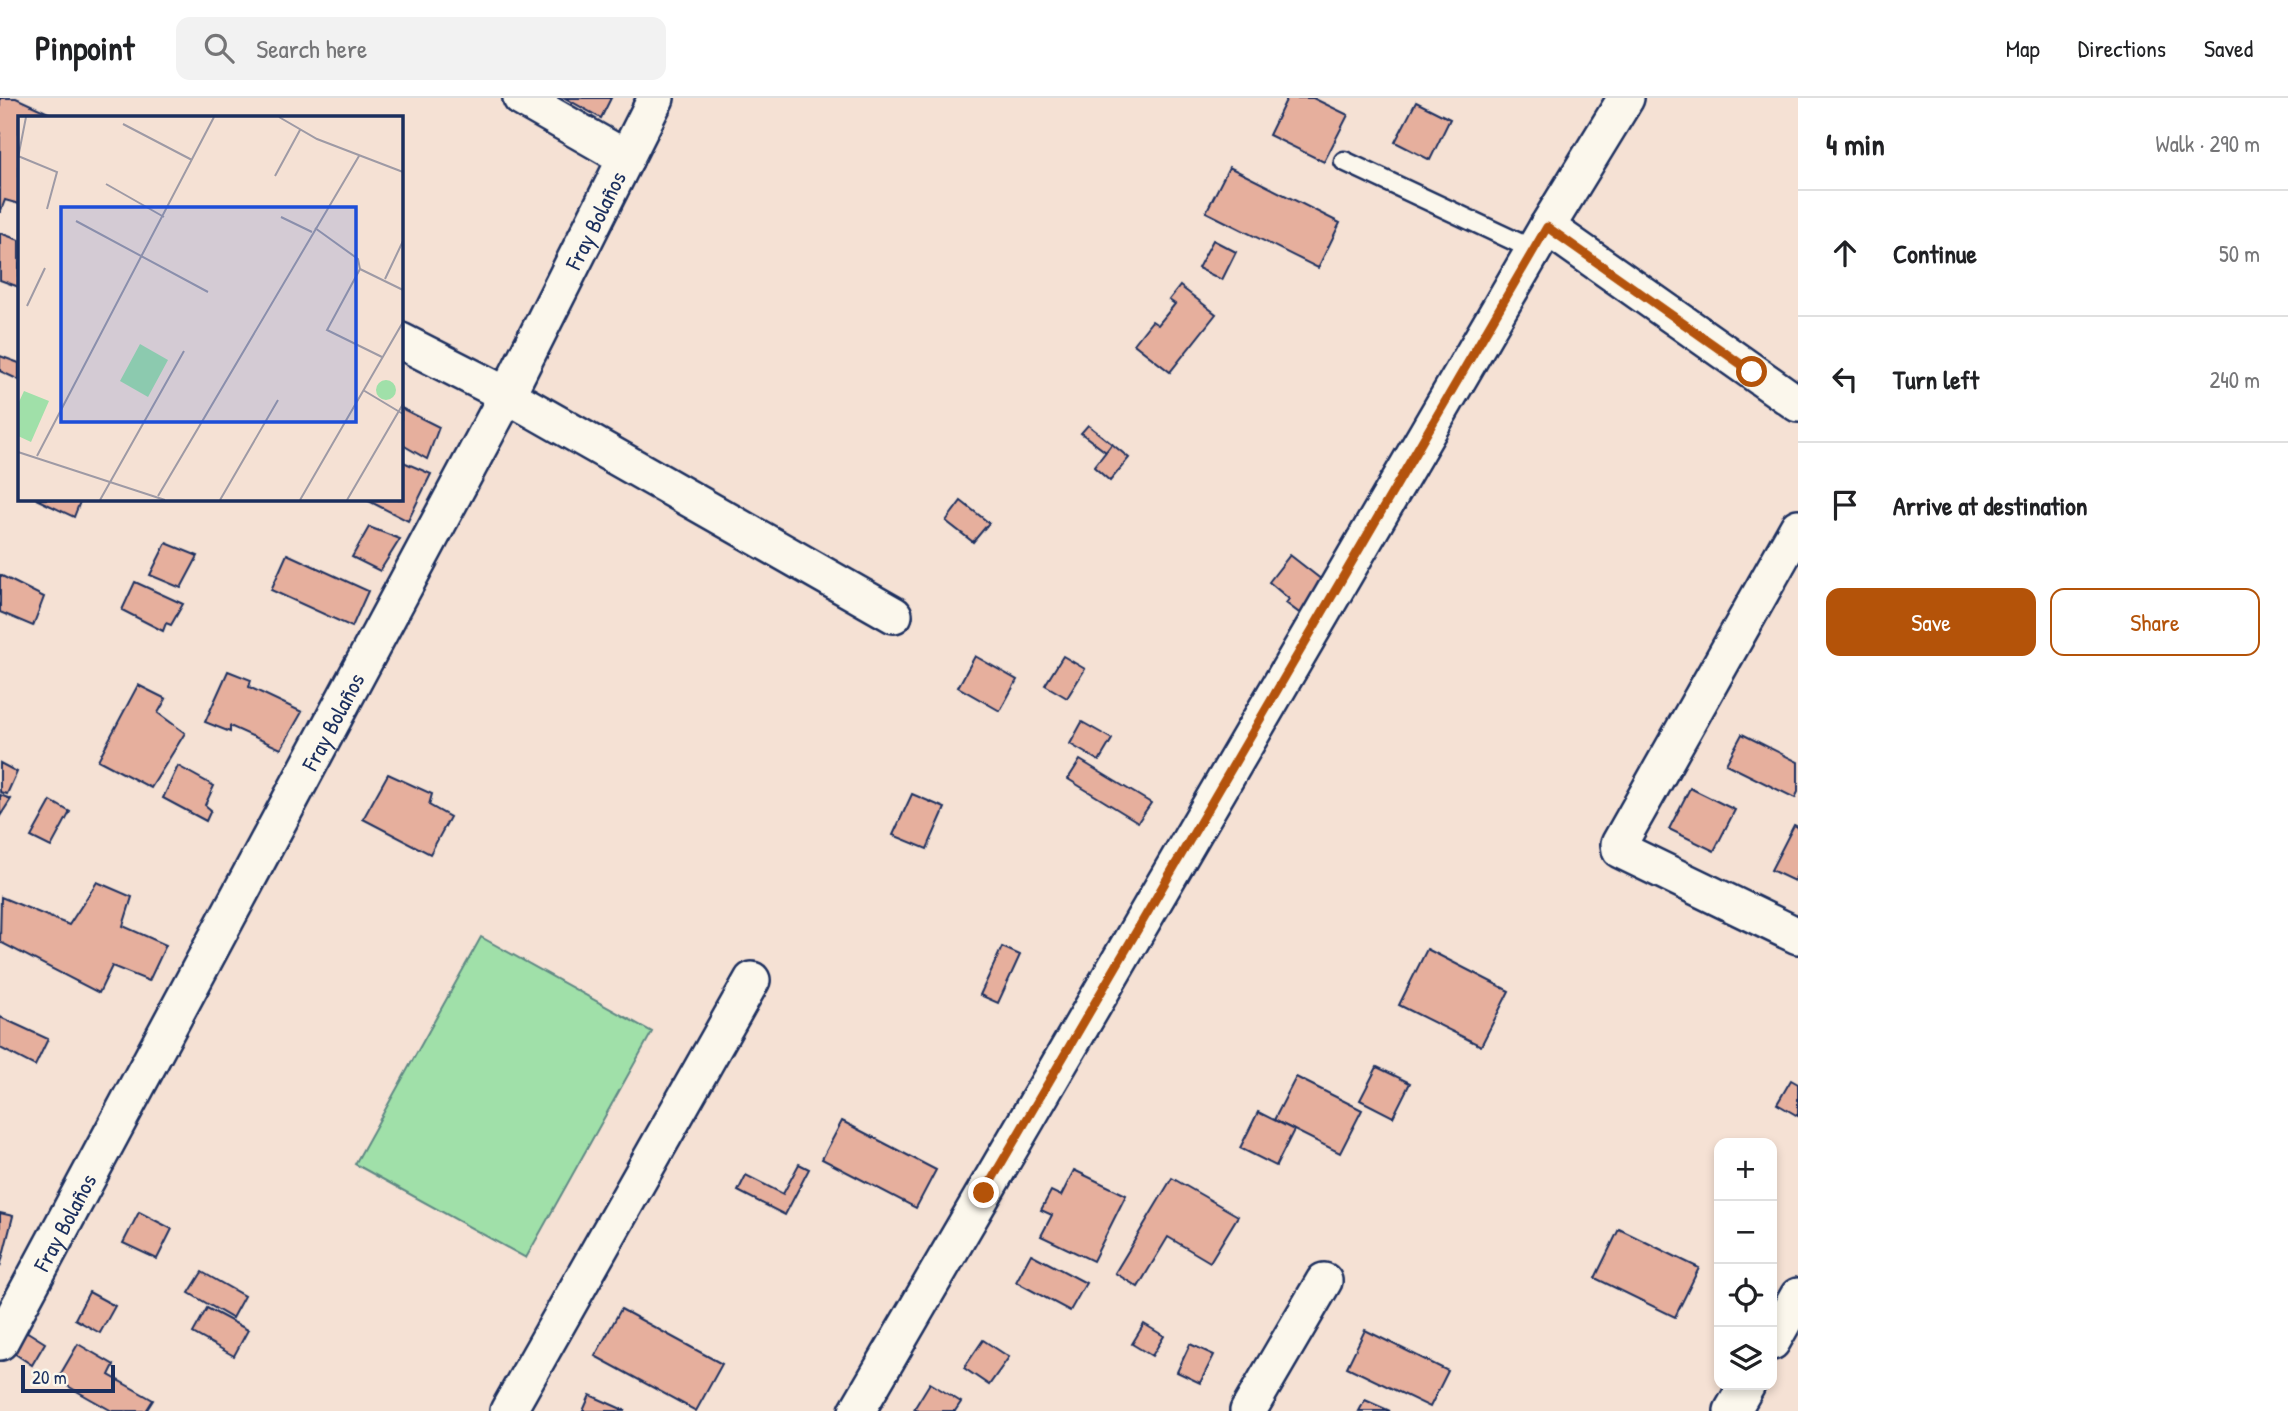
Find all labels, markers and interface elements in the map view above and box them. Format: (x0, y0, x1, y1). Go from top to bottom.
search box (176, 17, 666, 80)
text: Pinpoint (35, 26, 134, 70)
icon: search (200, 29, 238, 67)
text: Search here (256, 31, 367, 66)
text: Map (2006, 32, 2040, 64)
text: Directions (2078, 32, 2166, 64)
text: Saved (2204, 32, 2253, 64)
inset map (18, 116, 402, 500)
text: 4 min (1826, 124, 1885, 164)
text: Walk · 290 m (2156, 128, 2260, 159)
street label: Fray Bolaños (557, 165, 633, 275)
icon: ahead (1826, 234, 1864, 272)
text: Continue (1893, 236, 1977, 271)
text: 50 m (2219, 238, 2260, 269)
route start (1736, 356, 1767, 387)
icon: left (1826, 360, 1864, 398)
text: Turn left (1893, 362, 1979, 397)
text: 240 m (2209, 364, 2260, 395)
icon: arrive (1826, 486, 1864, 524)
text: Arrive at destination (1893, 488, 2088, 523)
button: Save (1826, 588, 2036, 656)
button: Share (2050, 588, 2260, 656)
street label: Fray Bolaños (293, 667, 371, 776)
map controls (1714, 1138, 1777, 1390)
button: + (1714, 1138, 1777, 1201)
street label: Fray Bolaños (25, 1168, 103, 1277)
route end (968, 1177, 999, 1208)
button: − (1714, 1201, 1777, 1264)
button: locate (1714, 1264, 1777, 1327)
button: layers (1714, 1327, 1777, 1390)
scale bar (21, 1362, 116, 1394)
text: 20 m (32, 1364, 67, 1390)

